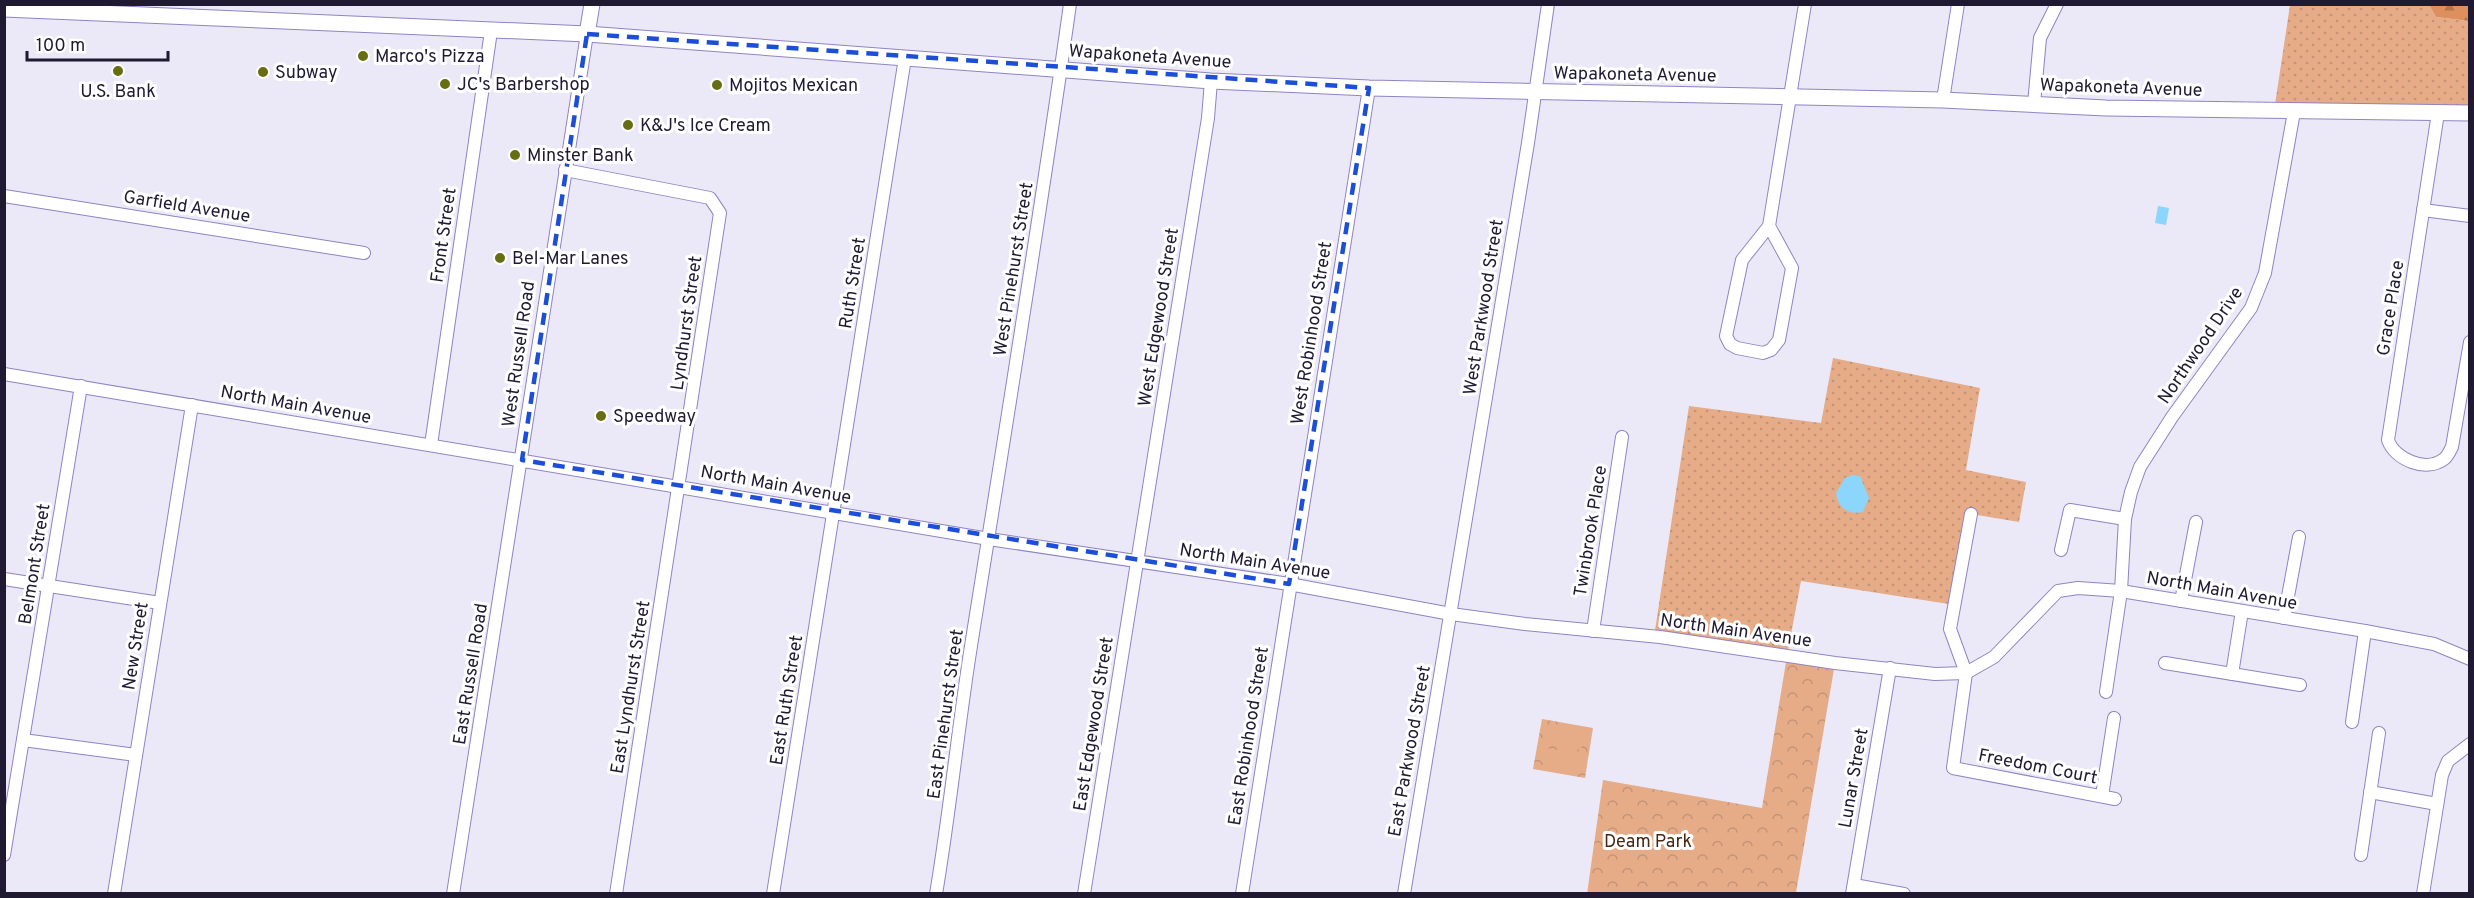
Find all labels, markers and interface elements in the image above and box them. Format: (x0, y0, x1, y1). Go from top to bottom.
scale bar (27, 24, 168, 62)
text: 100 m (36, 35, 85, 58)
street label: Wapakoneta Avenue (1068, 40, 1232, 75)
place label: Marco's Pizza (375, 46, 484, 69)
marker: Marco's Pizza (356, 49, 370, 63)
place label: Subway (275, 62, 338, 85)
street label: Wapakoneta Avenue (1553, 63, 1717, 88)
marker: U.S. Bank (111, 64, 125, 78)
marker: Subway (256, 65, 270, 79)
place label: JC's Barbershop (457, 74, 590, 97)
street label: Wapakoneta Avenue (2039, 74, 2203, 103)
place label: Mojitos Mexican (729, 75, 858, 98)
marker: JC's Barbershop (438, 77, 452, 91)
marker: Mojitos Mexican (710, 78, 724, 92)
place label: U.S. Bank (80, 81, 156, 104)
place label: K&J's Ice Cream (640, 115, 771, 138)
marker: K&J's Ice Cream (621, 118, 635, 132)
place label: Minster Bank (527, 145, 634, 168)
marker: Minster Bank (508, 148, 522, 162)
street label: West Pinehurst Street (989, 181, 1040, 358)
street label: Garfield Avenue (122, 186, 252, 229)
street label: Front Street (426, 186, 463, 284)
street label: West Parkwood Street (1459, 218, 1510, 397)
street label: West Edgewood Street (1134, 226, 1185, 408)
street label: Ruth Street (835, 236, 872, 331)
street label: West Robinhood Street (1287, 240, 1338, 426)
place label: Bel-Mar Lanes (512, 248, 628, 271)
marker: Bel-Mar Lanes (493, 251, 507, 265)
street label: Lyndhurst Street (667, 254, 708, 392)
street label: Grace Place (2373, 259, 2410, 358)
street label: West Russell Road (498, 280, 541, 429)
street label: Northwood Drive (2153, 283, 2249, 409)
street label: North Main Avenue (219, 381, 373, 430)
place label: Speedway (613, 406, 696, 429)
marker: Speedway (594, 409, 608, 423)
street label: North Main Avenue (699, 461, 853, 510)
street label: Twinbrook Place (1570, 464, 1613, 599)
street label: Belmont Street (15, 502, 56, 626)
street label: North Main Avenue (1178, 539, 1332, 586)
street label: North Main Avenue (2145, 567, 2299, 616)
street label: East Lyndhurst Street (606, 599, 657, 776)
street label: New Street (118, 601, 155, 692)
street label: East Russell Road (449, 602, 494, 747)
street label: North Main Avenue (1659, 609, 1813, 653)
street label: East Pinehurst Street (923, 628, 970, 801)
street label: East Ruth Street (766, 633, 809, 767)
street label: East Edgewood Street (1069, 635, 1120, 813)
street label: East Robinhood Street (1224, 645, 1275, 827)
street label: East Parkwood Street (1384, 664, 1437, 839)
street label: Lunar Street (1834, 727, 1875, 830)
street label: Freedom Court (1976, 745, 2099, 790)
park label: Deam Park (1604, 831, 1692, 854)

